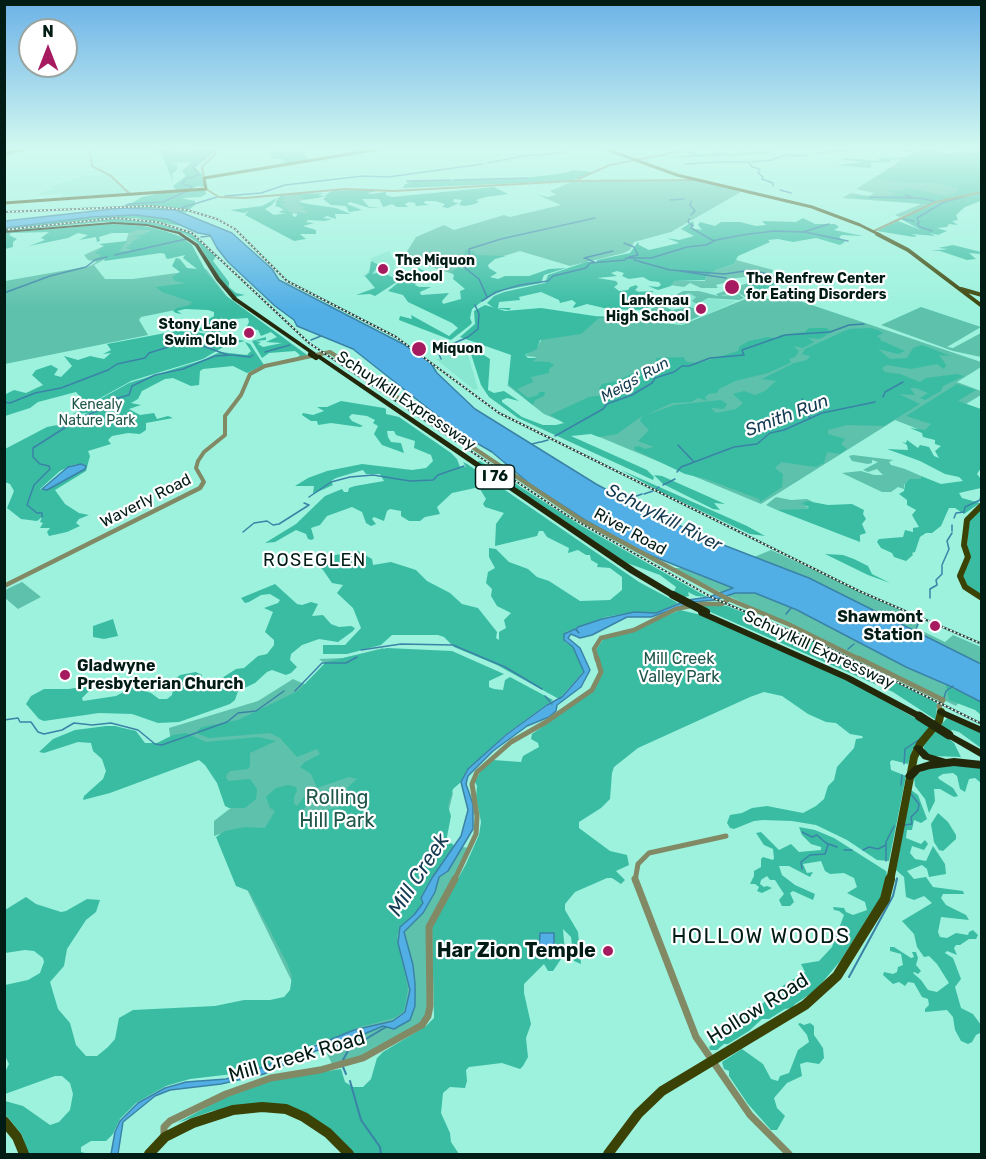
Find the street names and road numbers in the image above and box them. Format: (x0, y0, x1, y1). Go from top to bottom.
street label: Schuylkill Expressway (333, 347, 479, 455)
road number: I 76 (476, 465, 514, 489)
street label: Waverly Road (97, 470, 195, 532)
street label: River Road (590, 504, 670, 560)
street label: Schuylkill Expressway (741, 607, 897, 693)
street label: Hollow Road (703, 968, 813, 1050)
street label: Mill Creek Road (226, 1026, 368, 1088)

